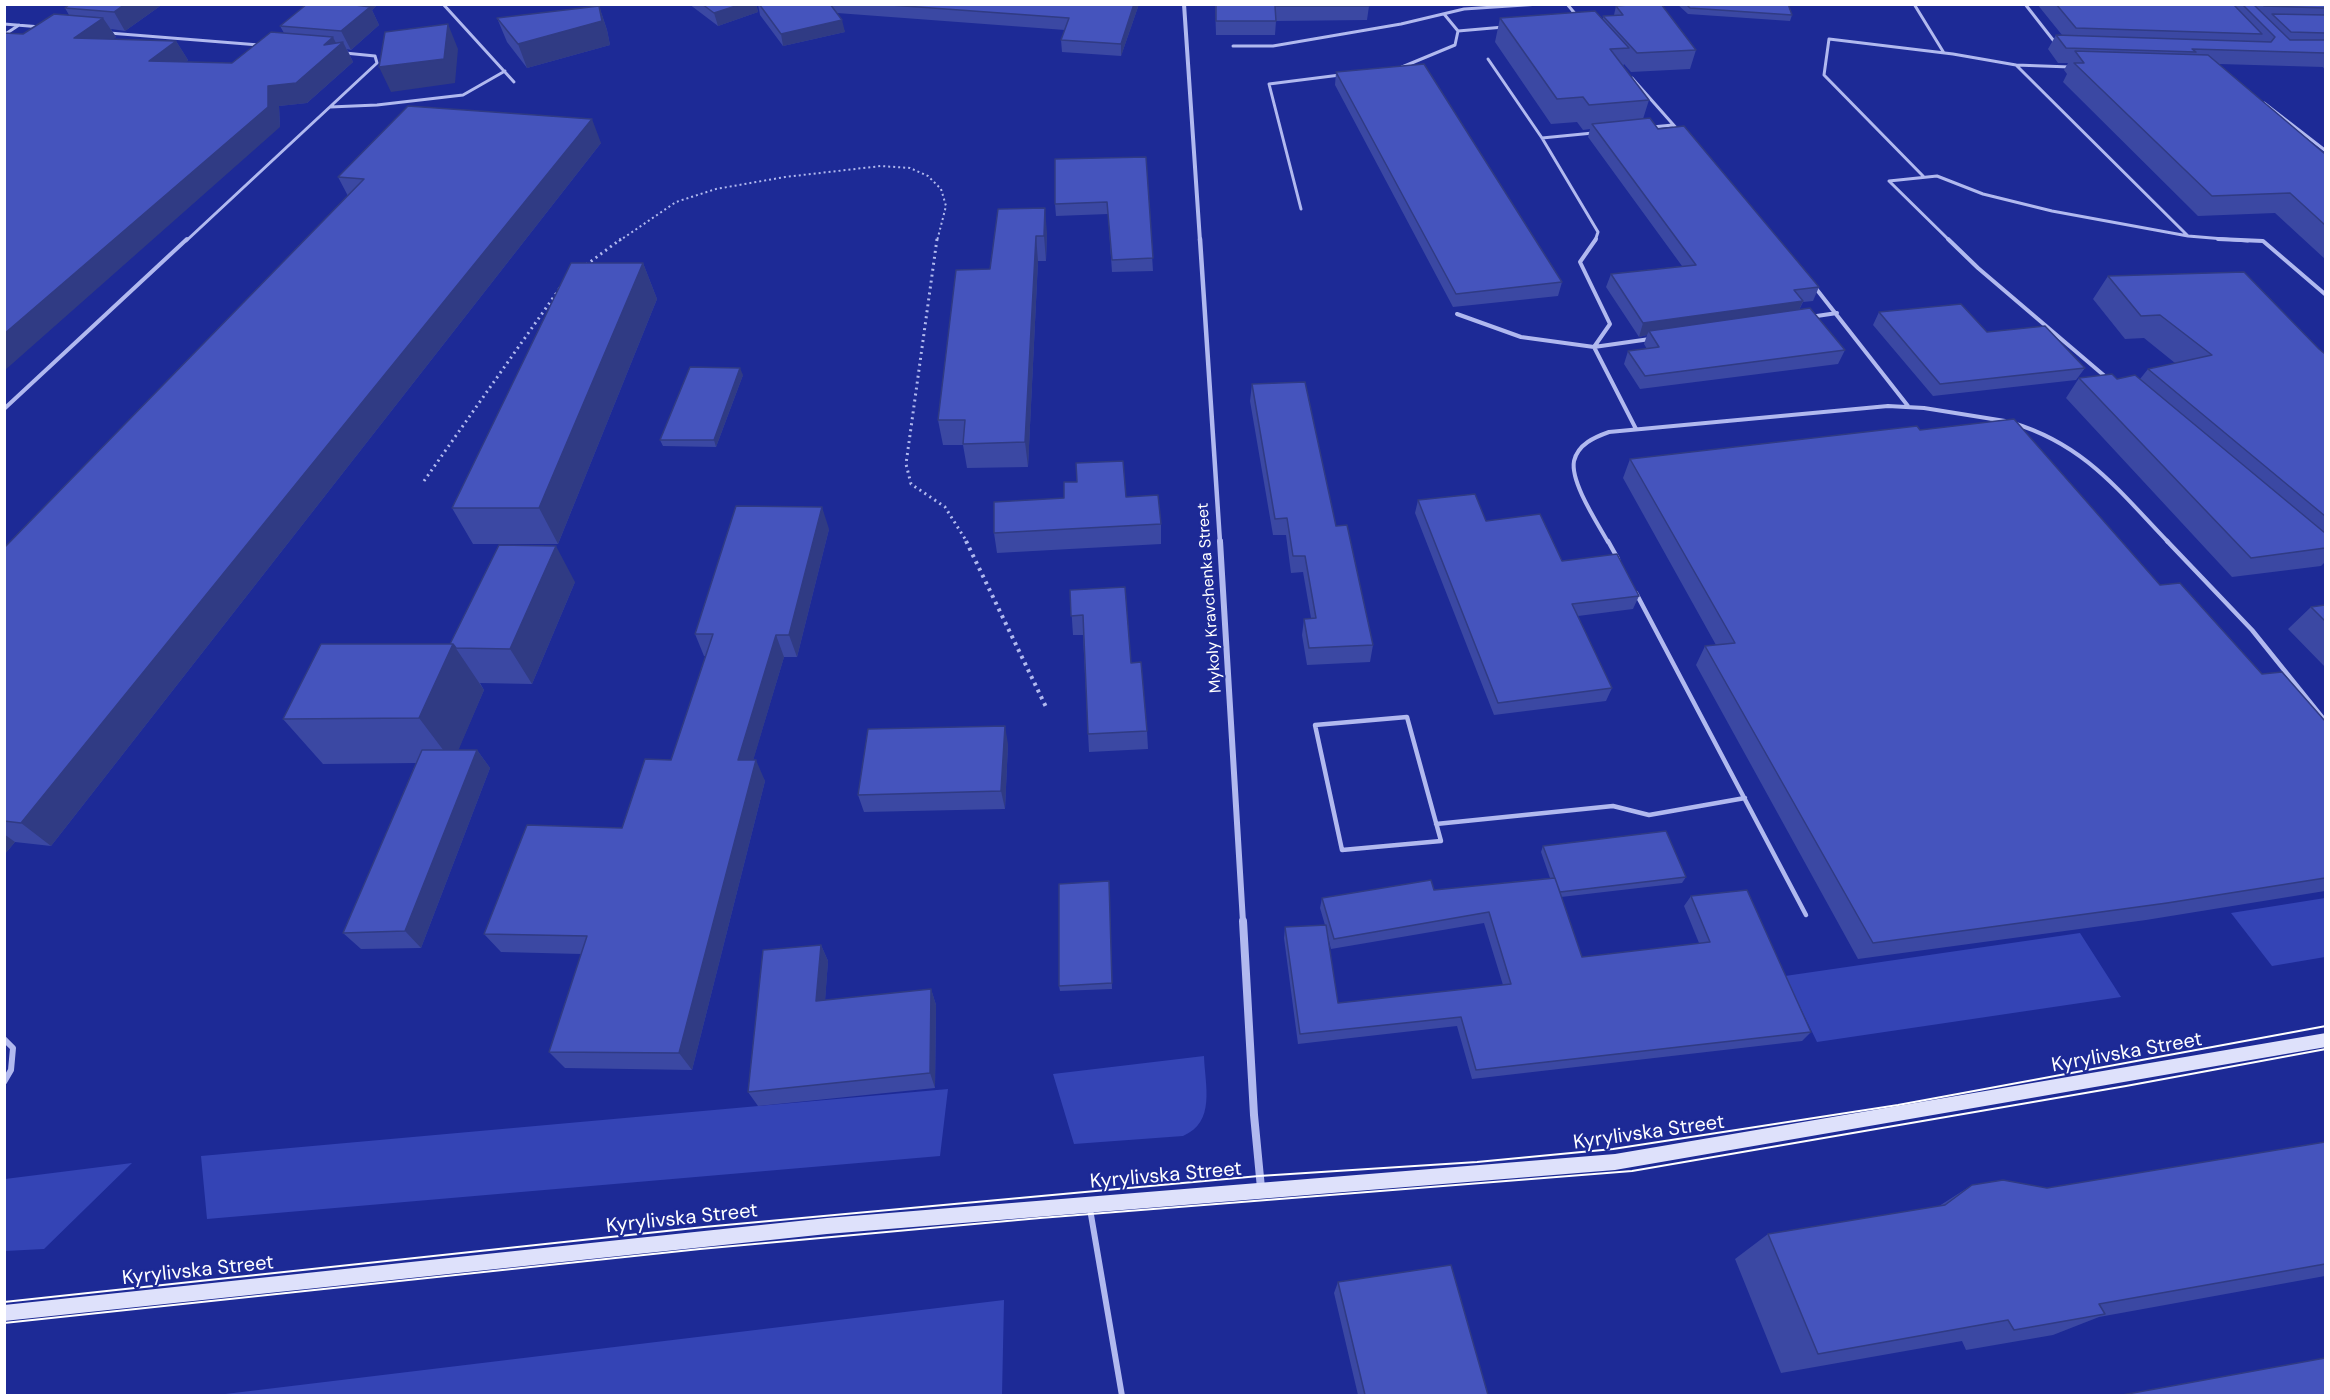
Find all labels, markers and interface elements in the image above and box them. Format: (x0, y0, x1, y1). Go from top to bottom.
street label: Mykoly Kravchenka Street (1194, 502, 1226, 694)
street label: Kyrylivska Street (2050, 1028, 2204, 1078)
street label: Kyrylivska Street (1572, 1111, 1726, 1155)
street label: Kyrylivska Street (1089, 1157, 1243, 1195)
street label: Kyrylivska Street (605, 1199, 759, 1239)
street label: Kyrylivska Street (121, 1251, 275, 1291)

